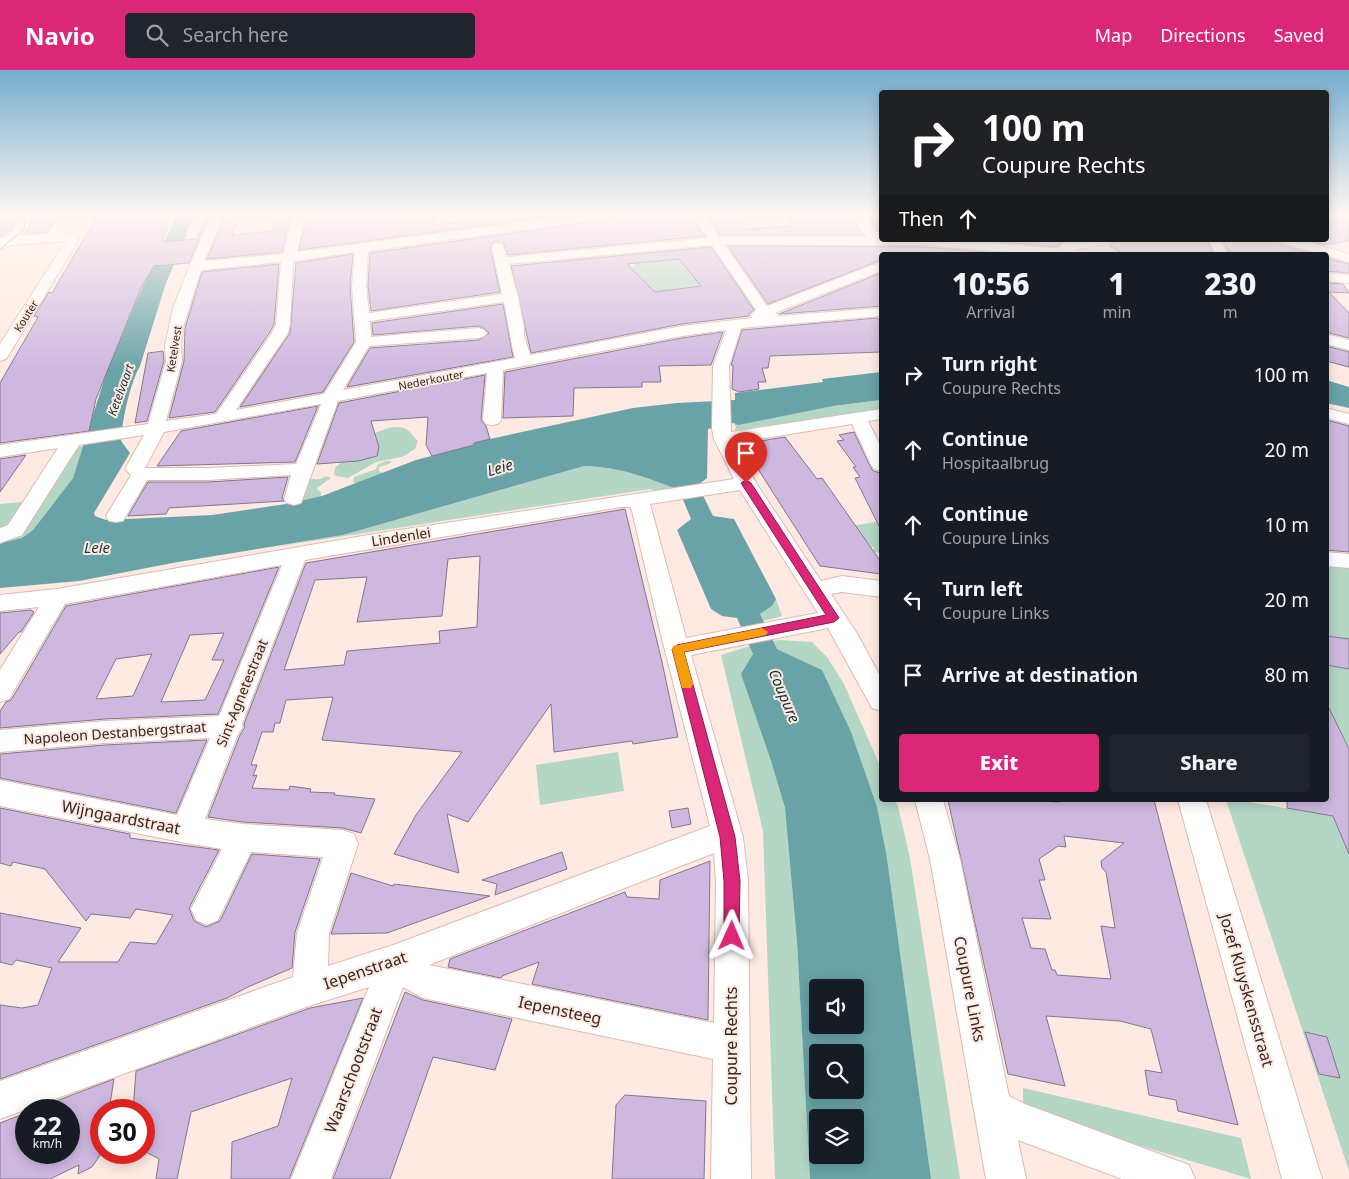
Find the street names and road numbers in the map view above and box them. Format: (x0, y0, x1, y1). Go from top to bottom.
street label: Kouter (10, 297, 41, 335)
street label: Ketelvest (162, 324, 185, 373)
street label: Nederkouter (397, 366, 465, 393)
street label: Lindenlei (370, 522, 432, 551)
street label: Sint-Agnetestraat (211, 636, 272, 749)
street label: Napoleon Destanbergstraat (23, 717, 207, 748)
street label: Wijngaardstraat (60, 795, 182, 839)
street label: Jozef Kluyskensstraat (1214, 909, 1279, 1069)
street label: Coupure Links (949, 934, 991, 1044)
street label: Iepenstraat (320, 945, 410, 995)
street label: Coupure Rechts (720, 987, 742, 1105)
street label: Iepensteeg (516, 990, 604, 1030)
street label: Waarschootstraat (319, 1004, 387, 1136)

